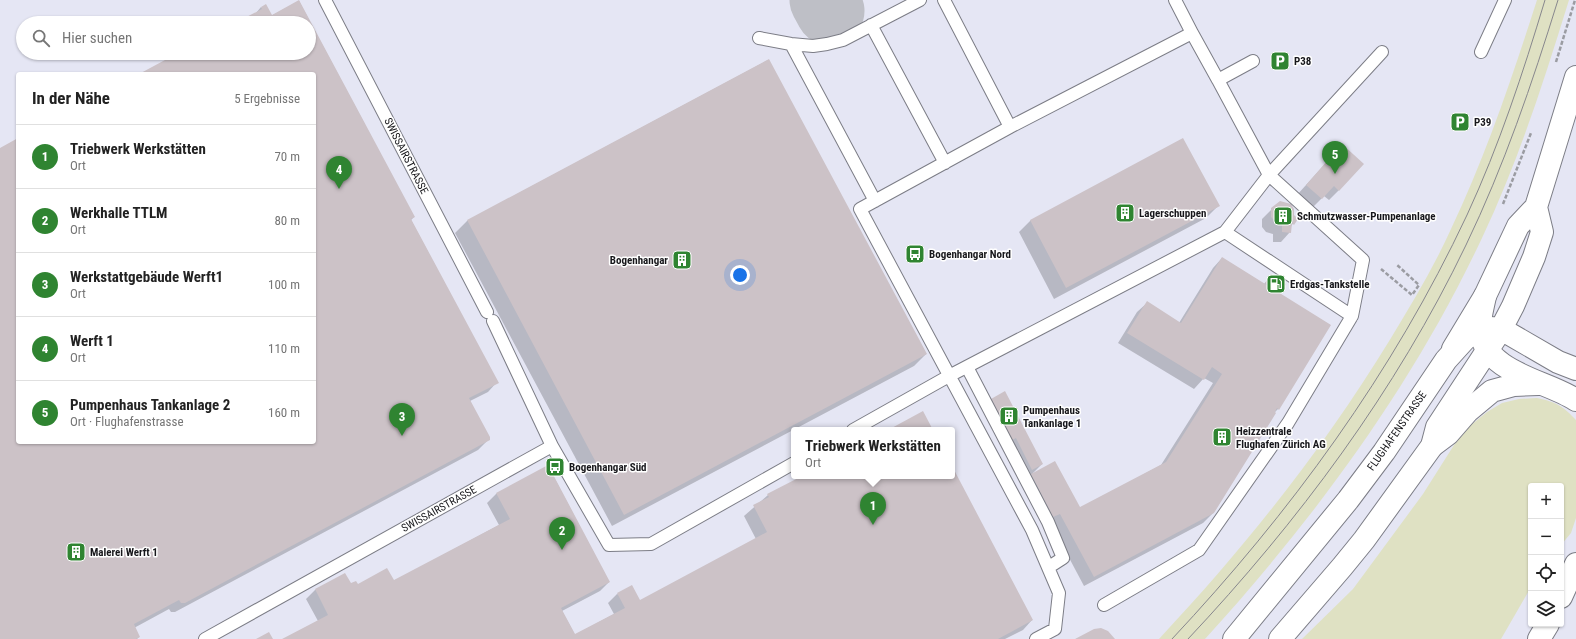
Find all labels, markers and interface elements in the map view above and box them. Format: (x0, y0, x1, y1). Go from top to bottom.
search box (16, 16, 316, 60)
icon: search (30, 27, 52, 49)
text: Hier suchen (62, 29, 132, 47)
parking icon: P38 (1269, 50, 1291, 72)
place label: P38 (1294, 55, 1312, 68)
text: In der Nähe (32, 88, 110, 108)
text: 5 Ergebnisse (234, 91, 300, 106)
parking icon: P39 (1449, 111, 1471, 133)
street label: SWISSAIRSTRASSE (381, 116, 431, 197)
place label: P39 (1474, 116, 1491, 129)
text: Triebwerk Werkstätten (70, 140, 206, 158)
pin: 5 (1322, 141, 1348, 174)
text: 1 (42, 149, 48, 164)
text: 70 m (274, 149, 300, 164)
pin: 4 (326, 156, 352, 189)
text: Ort (70, 158, 86, 173)
building icon: Lagerschuppen (1114, 202, 1136, 224)
text: Werkhalle TTLM (70, 204, 167, 222)
building icon: Schmutzwasser-Pumpenanlage (1272, 205, 1294, 227)
place label: Lagerschuppen (1139, 207, 1206, 220)
place label: Schmutzwasser-Pumpenanlage (1297, 210, 1436, 223)
text: 2 (42, 213, 48, 228)
text: 80 m (274, 213, 300, 228)
text: Ort (70, 222, 86, 237)
bus stop icon: Bogenhangar Nord (904, 243, 926, 265)
place label: Bogenhangar Nord (929, 248, 1011, 261)
building icon: Bogenhangar (671, 249, 693, 271)
place label: Bogenhangar (610, 254, 668, 267)
your location (730, 265, 750, 285)
text: Werkstattgebäude Werft1 (70, 268, 223, 286)
fuel station icon: Erdgas-Tankstelle (1265, 273, 1287, 295)
text: 3 (42, 277, 48, 292)
text: 100 m (268, 277, 300, 292)
place label: Erdgas-Tankstelle (1290, 278, 1369, 291)
text: Ort (70, 286, 86, 301)
text: Werft 1 (70, 332, 114, 350)
text: 4 (42, 341, 48, 356)
text: 110 m (268, 341, 300, 356)
text: Ort (70, 350, 86, 365)
street label: FLUGHAFENSTRASSE (1365, 388, 1430, 473)
text: Pumpenhaus Tankanlage 2 (70, 396, 230, 414)
pin: 3 (389, 403, 415, 436)
place label: Pumpenhaus Tankanlage 1 (1023, 404, 1081, 430)
text: 5 (42, 405, 48, 420)
text: 160 m (268, 405, 300, 420)
building icon: Pumpenhaus Tankanlage 1 (998, 405, 1020, 427)
text: Ort · Flughafenstrasse (70, 414, 184, 429)
place label: Heizzentrale Flughafen Zürich AG (1236, 425, 1326, 451)
building icon: Heizzentrale Flughafen Zürich AG (1211, 426, 1233, 448)
popup (791, 427, 955, 479)
text: Triebwerk Werkstätten (805, 437, 941, 455)
text: Ort (805, 455, 821, 470)
bus stop icon: Bogenhangar Süd (544, 456, 566, 478)
place label: Bogenhangar Süd (569, 461, 647, 474)
street label: SWISSAIRSTRASSE (399, 483, 479, 535)
map controls (1528, 483, 1564, 627)
button: + (1528, 483, 1564, 519)
pin: 1 (860, 492, 886, 525)
pin: 2 (549, 517, 575, 550)
button: − (1528, 519, 1564, 555)
building icon: Malerei Werft 1 (65, 541, 87, 563)
place label: Malerei Werft 1 (90, 546, 158, 559)
button: locate (1528, 555, 1564, 591)
button: layers (1528, 591, 1564, 627)

